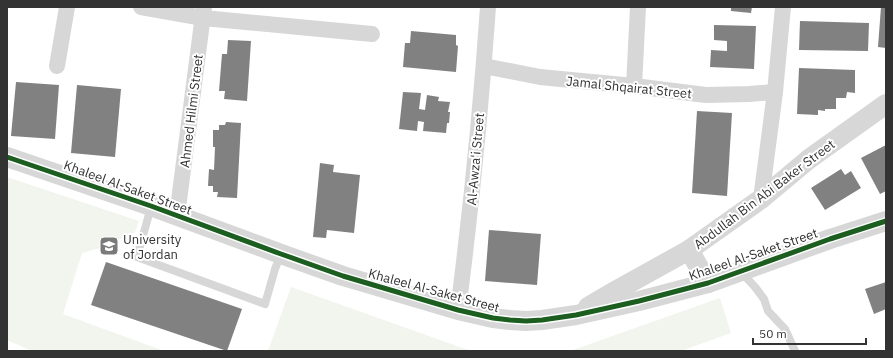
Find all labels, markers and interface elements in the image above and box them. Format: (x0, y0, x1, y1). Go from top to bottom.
street label: Ahmed Hilmi Street (176, 53, 207, 169)
street label: Jamal Shqairat Street (565, 72, 693, 103)
street label: Al-Awza'i Street (463, 112, 488, 206)
street label: Abdullah Bin Abi Baker Street (690, 136, 838, 253)
street label: Khaleel Al-Saket Street (61, 156, 194, 219)
street label: Khaleel Al-Saket Street (686, 224, 820, 285)
place label: University of Jordan (123, 231, 182, 263)
school or university icon: University of Jordan (98, 235, 120, 257)
street label: Khaleel Al-Saket Street (366, 265, 501, 316)
scale bar (753, 320, 866, 346)
text: 50 m (759, 326, 787, 341)

